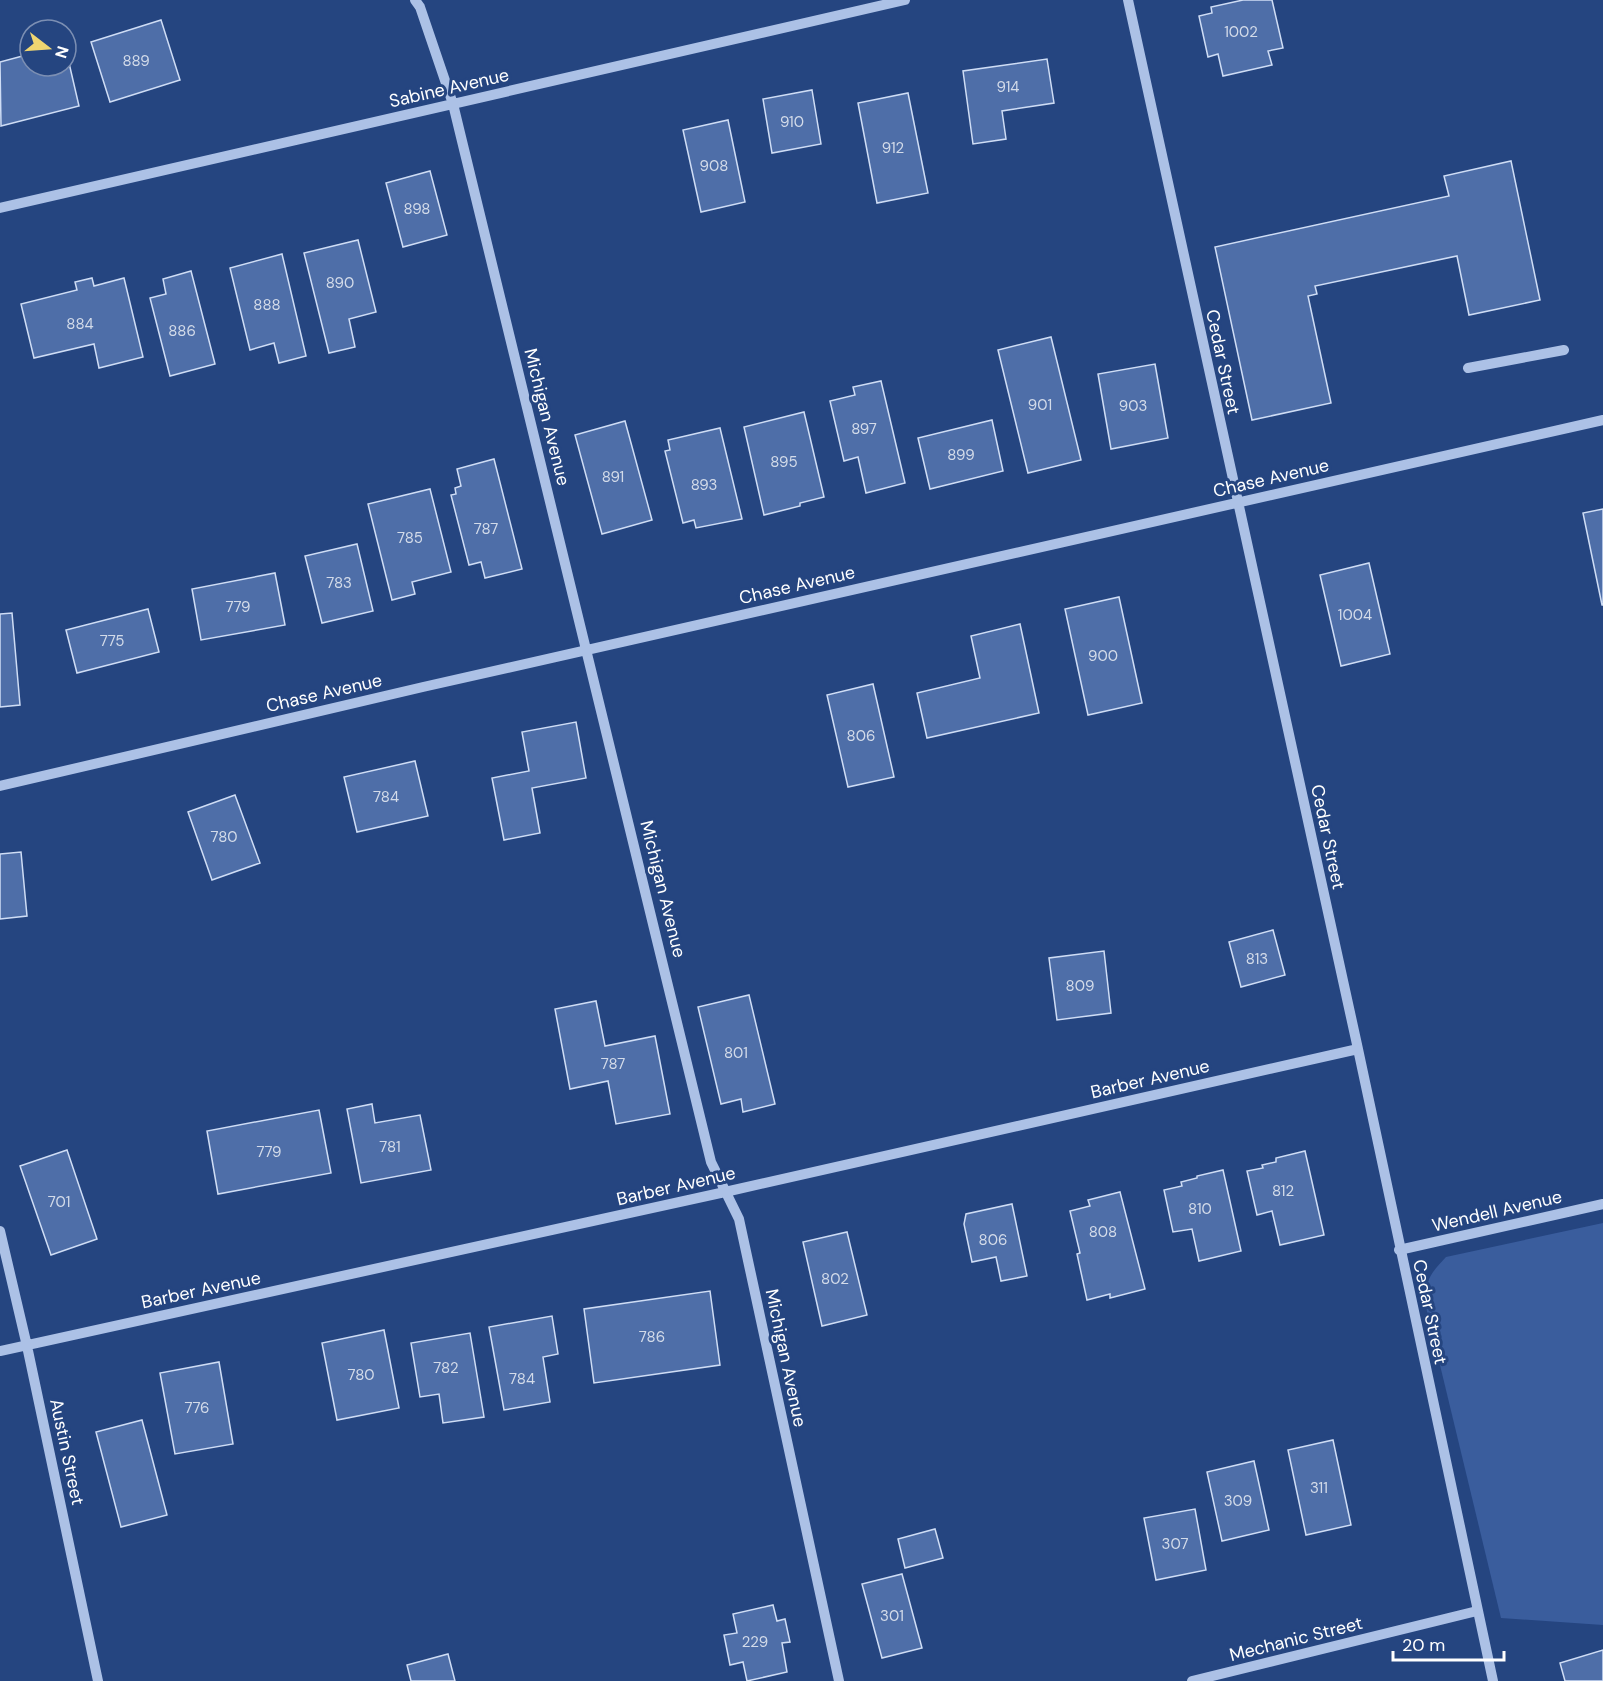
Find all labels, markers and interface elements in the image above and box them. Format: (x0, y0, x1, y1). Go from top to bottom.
north arrow (18, 18, 78, 78)
house number: 1002 (1224, 22, 1258, 42)
text: N (50, 44, 74, 61)
house number: 889 (122, 51, 150, 71)
street label: Sabine Avenue (387, 63, 511, 113)
house number: 914 (997, 77, 1019, 97)
house number: 910 (780, 112, 804, 132)
house number: 912 (882, 138, 904, 158)
house number: 908 (700, 156, 728, 176)
house number: 898 (404, 199, 430, 219)
house number: 890 (326, 273, 354, 293)
house number: 888 (253, 295, 281, 315)
street label: Cedar Street (1200, 307, 1246, 417)
house number: 884 (66, 314, 94, 334)
house number: 886 (168, 321, 196, 341)
street label: Michigan Avenue (518, 346, 576, 488)
house number: 901 (1028, 395, 1052, 415)
house number: 903 (1119, 396, 1147, 416)
house number: 897 (851, 419, 877, 439)
house number: 899 (947, 445, 975, 465)
house number: 895 (770, 452, 798, 472)
street label: Chase Avenue (1211, 453, 1331, 503)
house number: 891 (602, 467, 624, 487)
house number: 893 (691, 475, 717, 495)
house number: 787 (474, 519, 498, 539)
house number: 785 (397, 528, 423, 548)
street label: Chase Avenue (737, 560, 857, 610)
house number: 783 (326, 573, 352, 593)
house number: 779 (225, 597, 251, 617)
house number: 1004 (1338, 605, 1372, 625)
house number: 775 (100, 631, 124, 651)
house number: 900 (1088, 646, 1118, 666)
street label: Chase Avenue (264, 668, 384, 718)
house number: 806 (847, 726, 875, 746)
street label: Cedar Street (1305, 782, 1351, 892)
house number: 784 (373, 787, 399, 807)
street label: Michigan Avenue (634, 818, 692, 960)
house number: 780 (210, 827, 238, 847)
house number: 813 (1246, 949, 1268, 969)
house number: 809 (1066, 976, 1094, 996)
house number: 801 (724, 1043, 748, 1063)
house number: 787 (601, 1054, 625, 1074)
street label: Barber Avenue (1088, 1054, 1212, 1104)
house number: 781 (379, 1137, 401, 1157)
house number: 779 (256, 1142, 282, 1162)
street label: Barber Avenue (614, 1161, 738, 1211)
house number: 812 (1272, 1181, 1294, 1201)
street label: Wendell Avenue (1430, 1184, 1564, 1238)
house number: 701 (48, 1192, 70, 1212)
house number: 810 (1188, 1199, 1212, 1219)
house number: 808 (1089, 1222, 1117, 1242)
house number: 806 (979, 1230, 1007, 1250)
street label: Cedar Street (1407, 1257, 1453, 1367)
street label: Barber Avenue (139, 1266, 263, 1314)
house number: 802 (821, 1269, 849, 1289)
street label: Michigan Avenue (760, 1287, 812, 1429)
house number: 786 (639, 1327, 665, 1347)
house number: 782 (433, 1358, 459, 1378)
house number: 780 (347, 1365, 375, 1385)
house number: 784 (509, 1369, 535, 1389)
street label: Austin Street (44, 1397, 90, 1507)
house number: 776 (184, 1398, 210, 1418)
house number: 311 (1310, 1478, 1328, 1498)
house number: 309 (1224, 1491, 1252, 1511)
house number: 307 (1162, 1534, 1188, 1554)
house number: 301 (880, 1606, 904, 1626)
street label: Mechanic Street (1227, 1611, 1365, 1667)
scale bar (1393, 1624, 1504, 1662)
house number: 229 (742, 1632, 768, 1652)
text: 20 m (1402, 1633, 1445, 1657)

